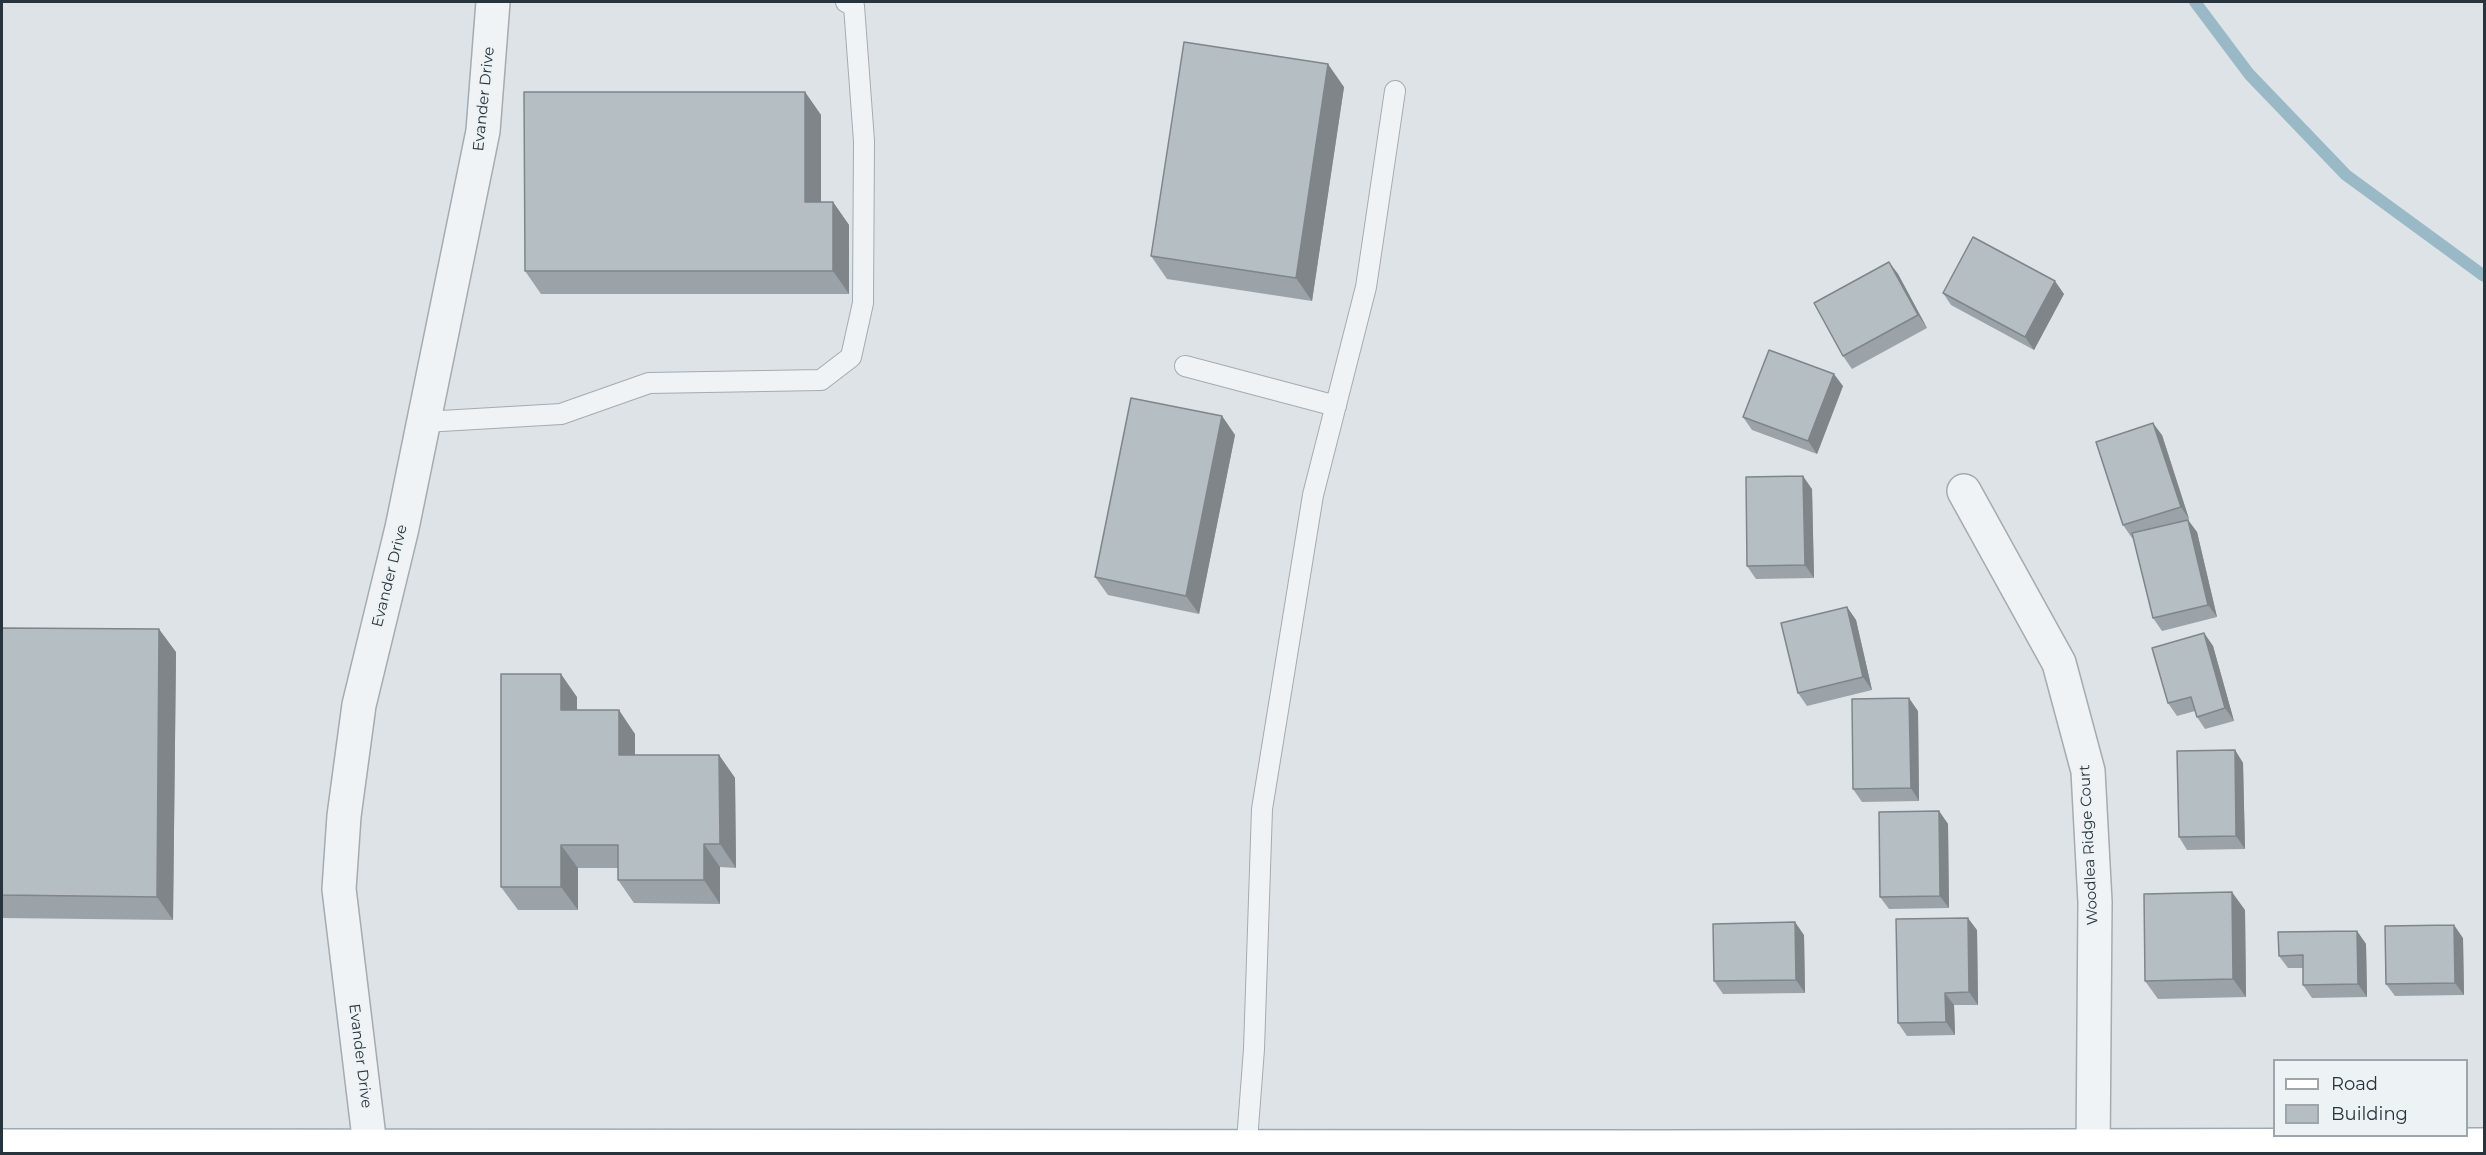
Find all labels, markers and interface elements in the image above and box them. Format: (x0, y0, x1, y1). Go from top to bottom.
street label: Evander Drive (470, 46, 498, 152)
street label: Evander Drive (369, 523, 411, 629)
street label: Woodlea Ridge Court (2076, 764, 2102, 926)
street label: Evander Drive (345, 1003, 375, 1109)
legend (2273, 1059, 2468, 1137)
text: Road (2331, 1073, 2378, 1095)
text: Building (2331, 1103, 2408, 1125)

